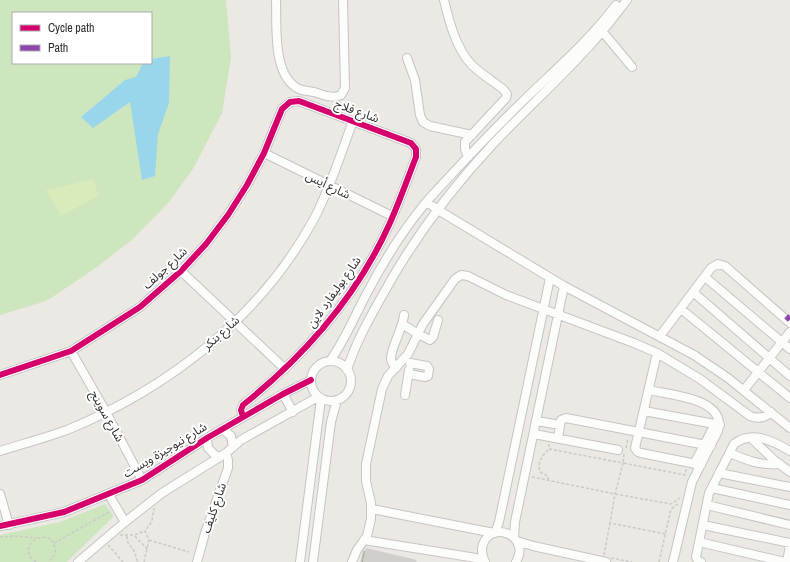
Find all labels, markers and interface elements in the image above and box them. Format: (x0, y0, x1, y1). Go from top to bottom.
legend (12, 12, 152, 64)
text: Cycle path (48, 20, 95, 36)
text: Path (48, 40, 68, 56)
street label: شارع فلاج (332, 96, 382, 127)
street label: شارع أيس (303, 167, 353, 204)
street label: شارع جولف (139, 243, 191, 293)
street label: شارع بوليفارد لاين (303, 253, 365, 332)
street label: شارع بنكر (198, 312, 243, 355)
street label: شارع سوينج (85, 387, 128, 445)
street label: شارع نيوجيزة ويست (120, 419, 210, 482)
street label: شارع كليف (198, 481, 231, 536)

